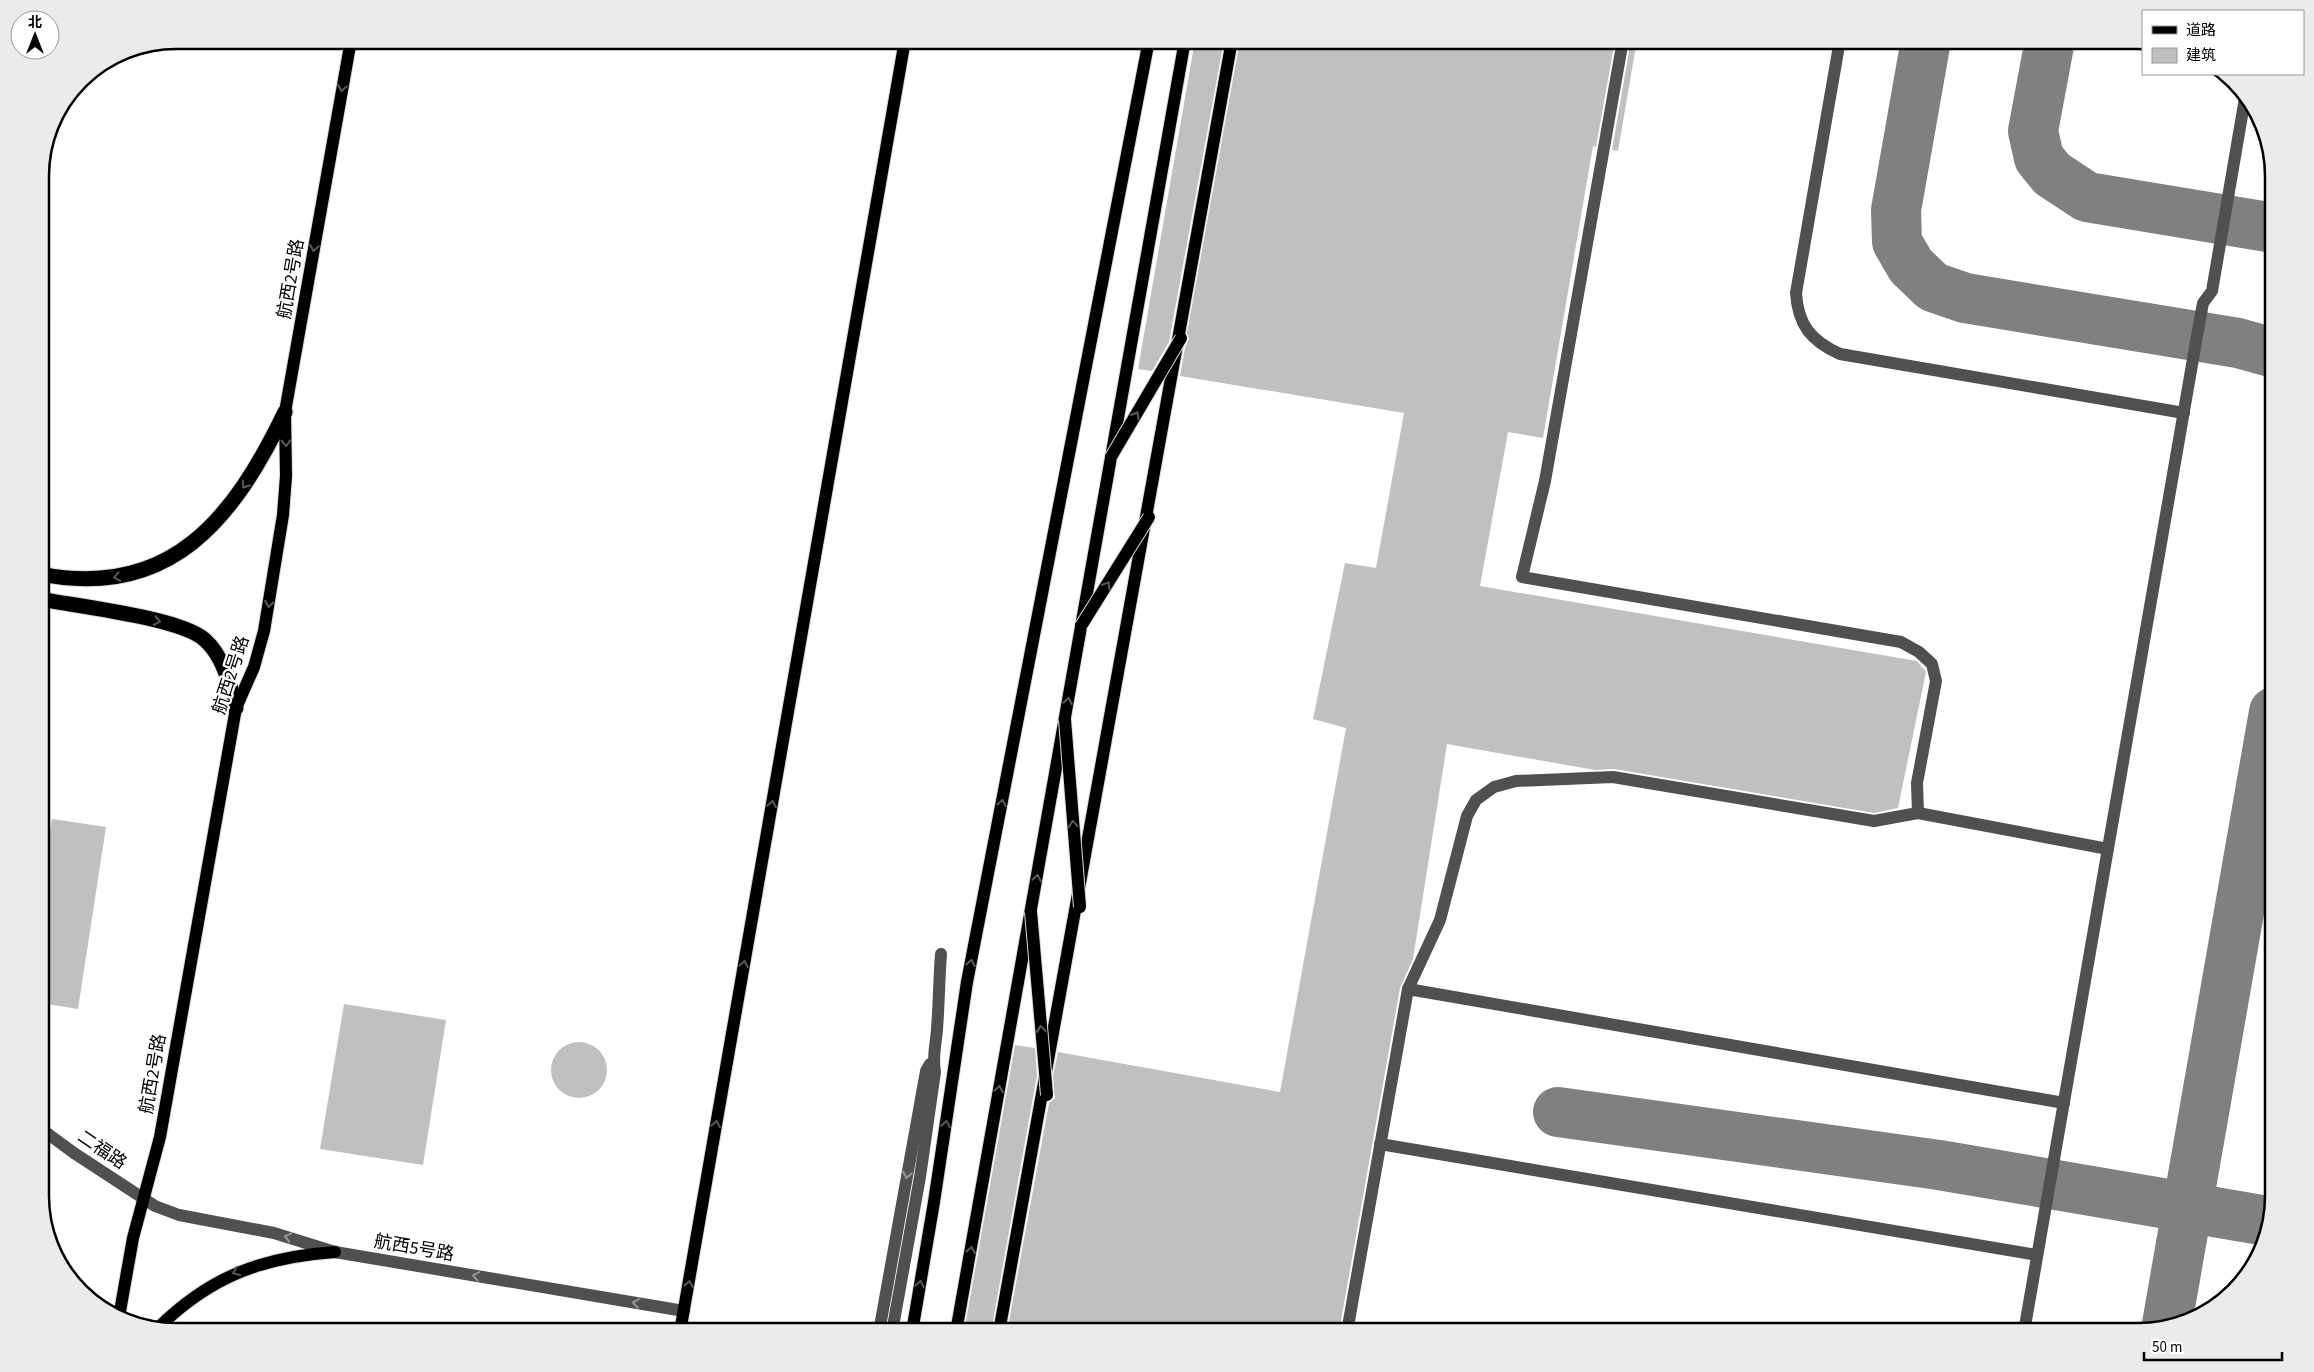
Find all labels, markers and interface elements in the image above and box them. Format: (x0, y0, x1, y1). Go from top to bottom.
north arrow (10, 10, 60, 60)
legend (2142, 10, 2304, 75)
text: 北 (28, 13, 42, 33)
text: 道路 (2186, 20, 2216, 41)
text: 建筑 (2186, 45, 2216, 66)
one-way arrow (338, 84, 348, 92)
street label: 航西2号路 (272, 237, 310, 321)
one-way arrow (310, 244, 320, 252)
one-way arrow (1129, 411, 1139, 420)
one-way arrow (280, 439, 291, 447)
one-way arrow (242, 479, 251, 489)
one-way arrow (112, 571, 121, 582)
one-way arrow (1101, 581, 1110, 590)
one-way arrow (264, 600, 274, 608)
one-way arrow (153, 615, 161, 626)
street label: 航西2号路 (207, 633, 255, 717)
one-way arrow (1063, 696, 1073, 705)
one-way arrow (767, 799, 777, 808)
one-way arrow (996, 799, 1007, 808)
one-way arrow (1068, 819, 1079, 827)
one-way arrow (1031, 873, 1041, 882)
one-way arrow (739, 959, 749, 968)
one-way arrow (966, 959, 976, 967)
one-way arrow (1036, 1024, 1047, 1032)
street label: 航西2号路 (134, 1032, 172, 1116)
one-way arrow (994, 1085, 1004, 1094)
one-way arrow (940, 1119, 951, 1127)
one-way arrow (711, 1120, 721, 1128)
street label: 二福路 (73, 1125, 131, 1175)
one-way arrow (902, 1170, 913, 1179)
street label: 航西5号路 (372, 1229, 456, 1267)
one-way arrow (284, 1232, 293, 1243)
one-way arrow (965, 1245, 976, 1254)
one-way arrow (232, 1266, 241, 1277)
one-way arrow (471, 1271, 480, 1281)
one-way arrow (683, 1280, 693, 1288)
one-way arrow (915, 1280, 925, 1288)
one-way arrow (631, 1298, 640, 1308)
scale bar (2144, 1330, 2282, 1362)
text: 50 m (2152, 1337, 2182, 1358)

